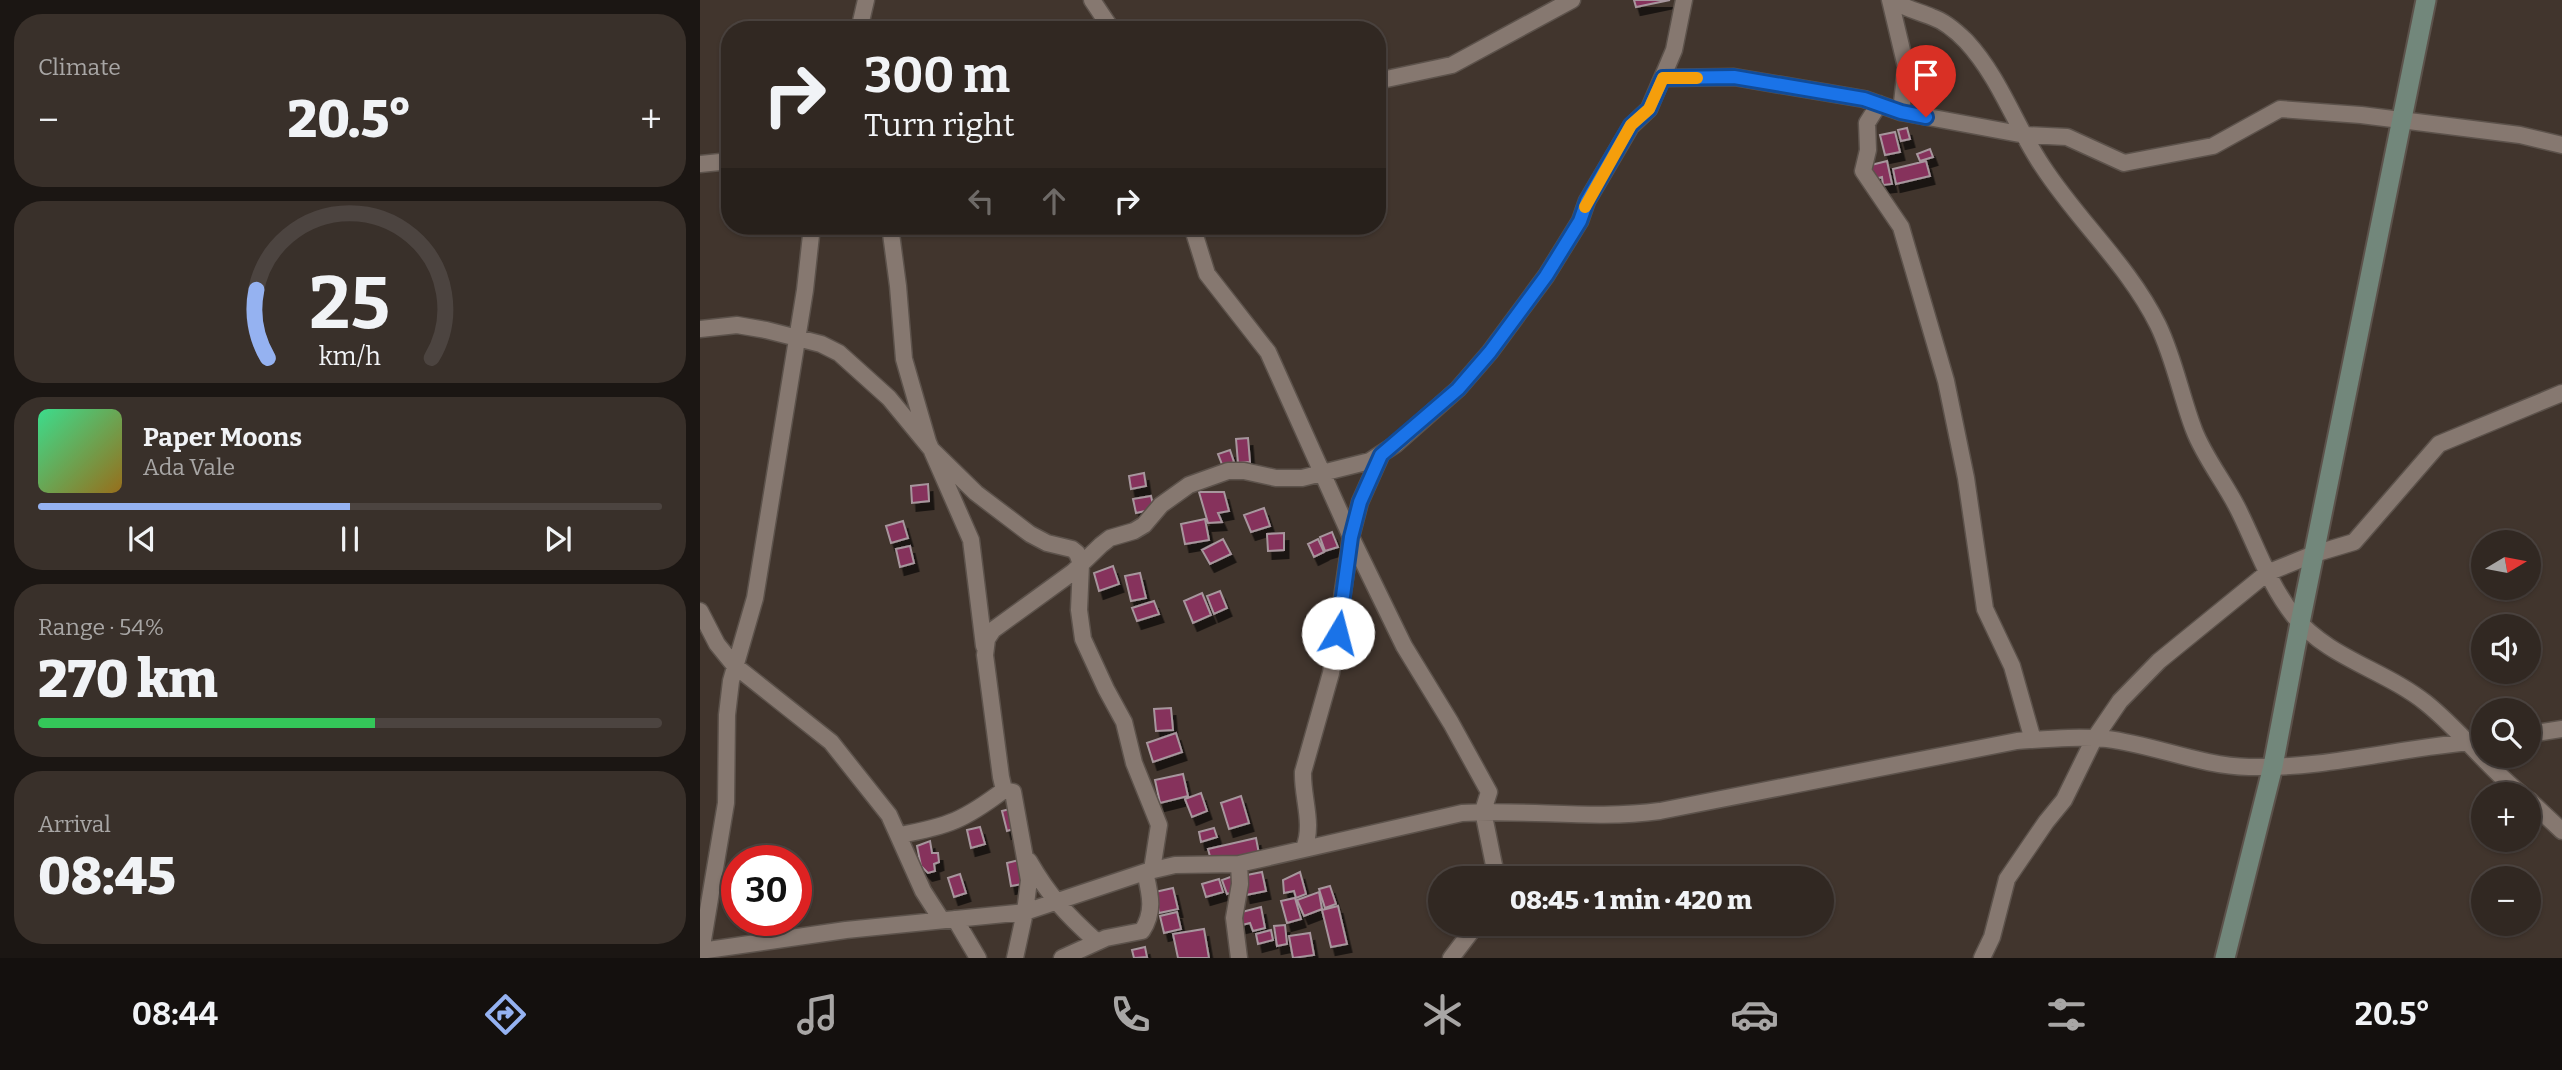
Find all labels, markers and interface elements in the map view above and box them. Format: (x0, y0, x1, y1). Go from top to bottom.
pin (1896, 45, 1956, 117)
text: 300 m (864, 46, 1010, 105)
icon: right (749, 49, 840, 140)
text: Climate (38, 53, 121, 81)
icon: arrive (1907, 56, 1945, 94)
text: 20.5° (287, 88, 412, 151)
text: − (38, 97, 59, 143)
text: + (640, 97, 662, 143)
text: Turn right (864, 106, 1015, 144)
icon: left (962, 182, 1000, 220)
icon: ahead (1035, 182, 1073, 220)
icon: right (1108, 182, 1146, 220)
text: 25 (310, 260, 390, 347)
text: km/h (319, 342, 381, 372)
text: Paper Moons (143, 422, 302, 453)
text: Ada Vale (143, 453, 235, 481)
icon: previous (123, 520, 161, 558)
icon: pause (331, 520, 369, 558)
icon: next (539, 520, 577, 558)
north arrow (2471, 530, 2541, 600)
map controls (2471, 530, 2541, 936)
position arrow (1301, 596, 1375, 670)
text: Range · 54% (38, 613, 164, 641)
button: sound (2471, 614, 2541, 684)
text: 270 km (38, 648, 218, 711)
button: search (2471, 698, 2541, 768)
button: + (2471, 782, 2541, 852)
text: Arrival (38, 810, 111, 838)
text: 08:45 (38, 845, 176, 908)
speed limit sign: 30 (721, 845, 812, 936)
button: − (2471, 866, 2541, 936)
text: 08:45 · 1 min · 420 m (1510, 885, 1752, 916)
icon: directions (481, 990, 530, 1039)
icon: music (793, 990, 842, 1039)
icon: phone (1106, 990, 1155, 1039)
icon: climate (1418, 990, 1467, 1039)
icon: car (1730, 990, 1779, 1039)
icon: filters (2042, 990, 2091, 1039)
text: 08:44 (132, 995, 218, 1033)
text: 20.5° (2355, 995, 2430, 1033)

